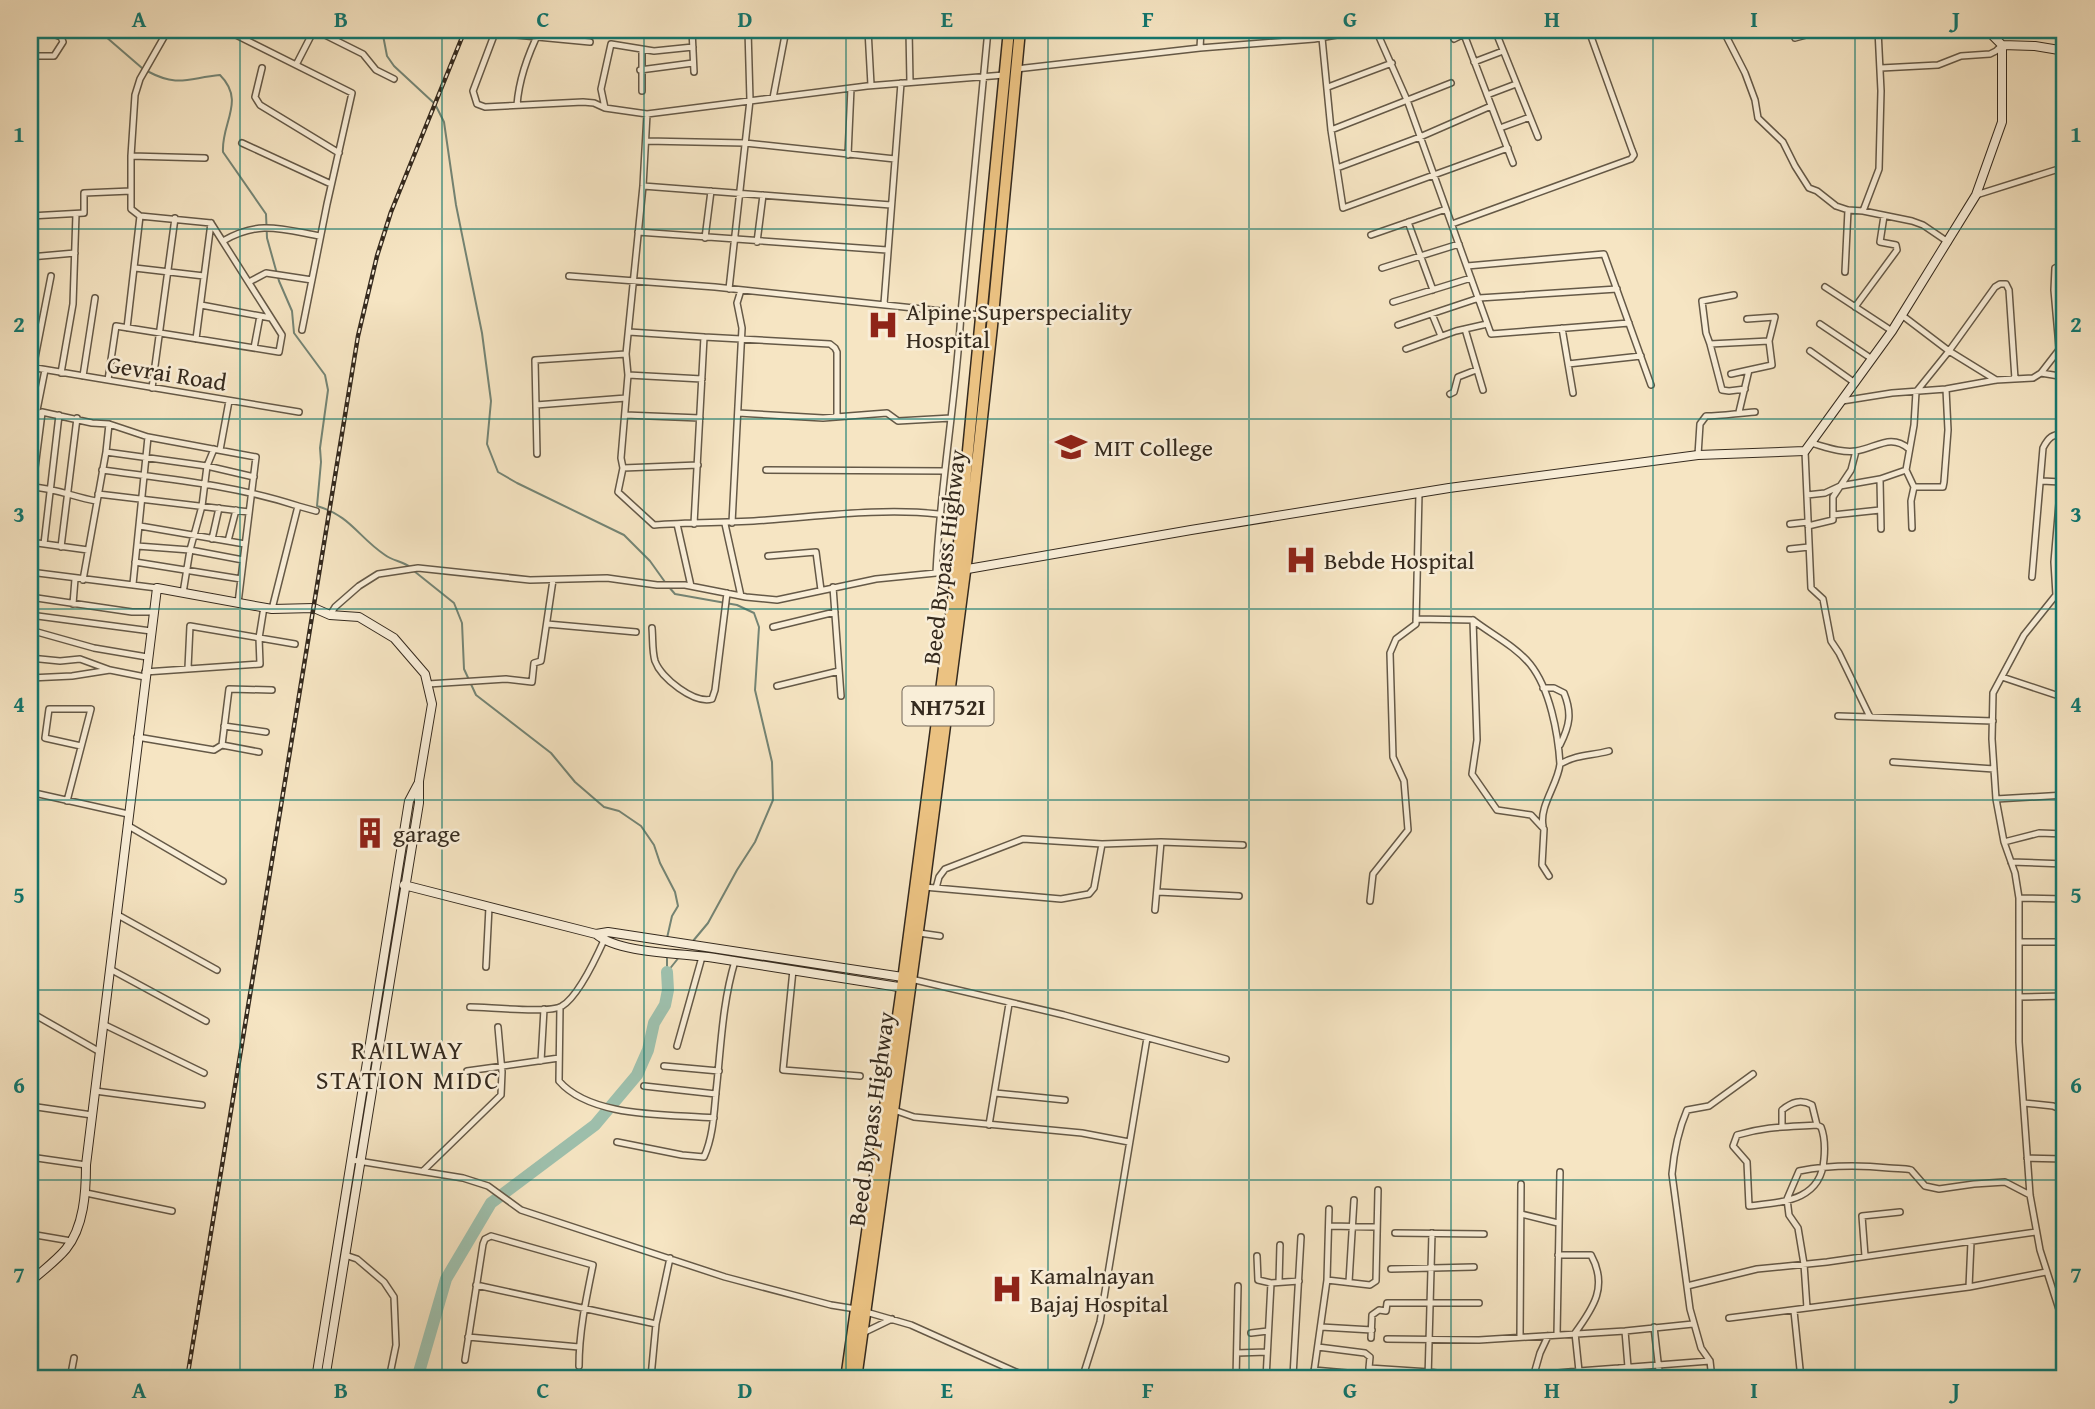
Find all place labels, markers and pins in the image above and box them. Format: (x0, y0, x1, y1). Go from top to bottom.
place label: Alpine Superspeciality Hospital (906, 294, 1132, 357)
hospital icon: Alpine Superspeciality Hospital (866, 308, 900, 342)
school or university icon: MIT College (1054, 430, 1088, 464)
place label: MIT College (1094, 430, 1213, 465)
hospital icon: Bebde Hospital (1284, 543, 1318, 577)
place label: Bebde Hospital (1324, 543, 1475, 578)
building icon: garage (353, 816, 387, 850)
place label: garage (393, 816, 461, 851)
place label: Kamalnayan Bajaj Hospital (1030, 1258, 1169, 1321)
hospital icon: Kamalnayan Bajaj Hospital (990, 1272, 1024, 1306)

